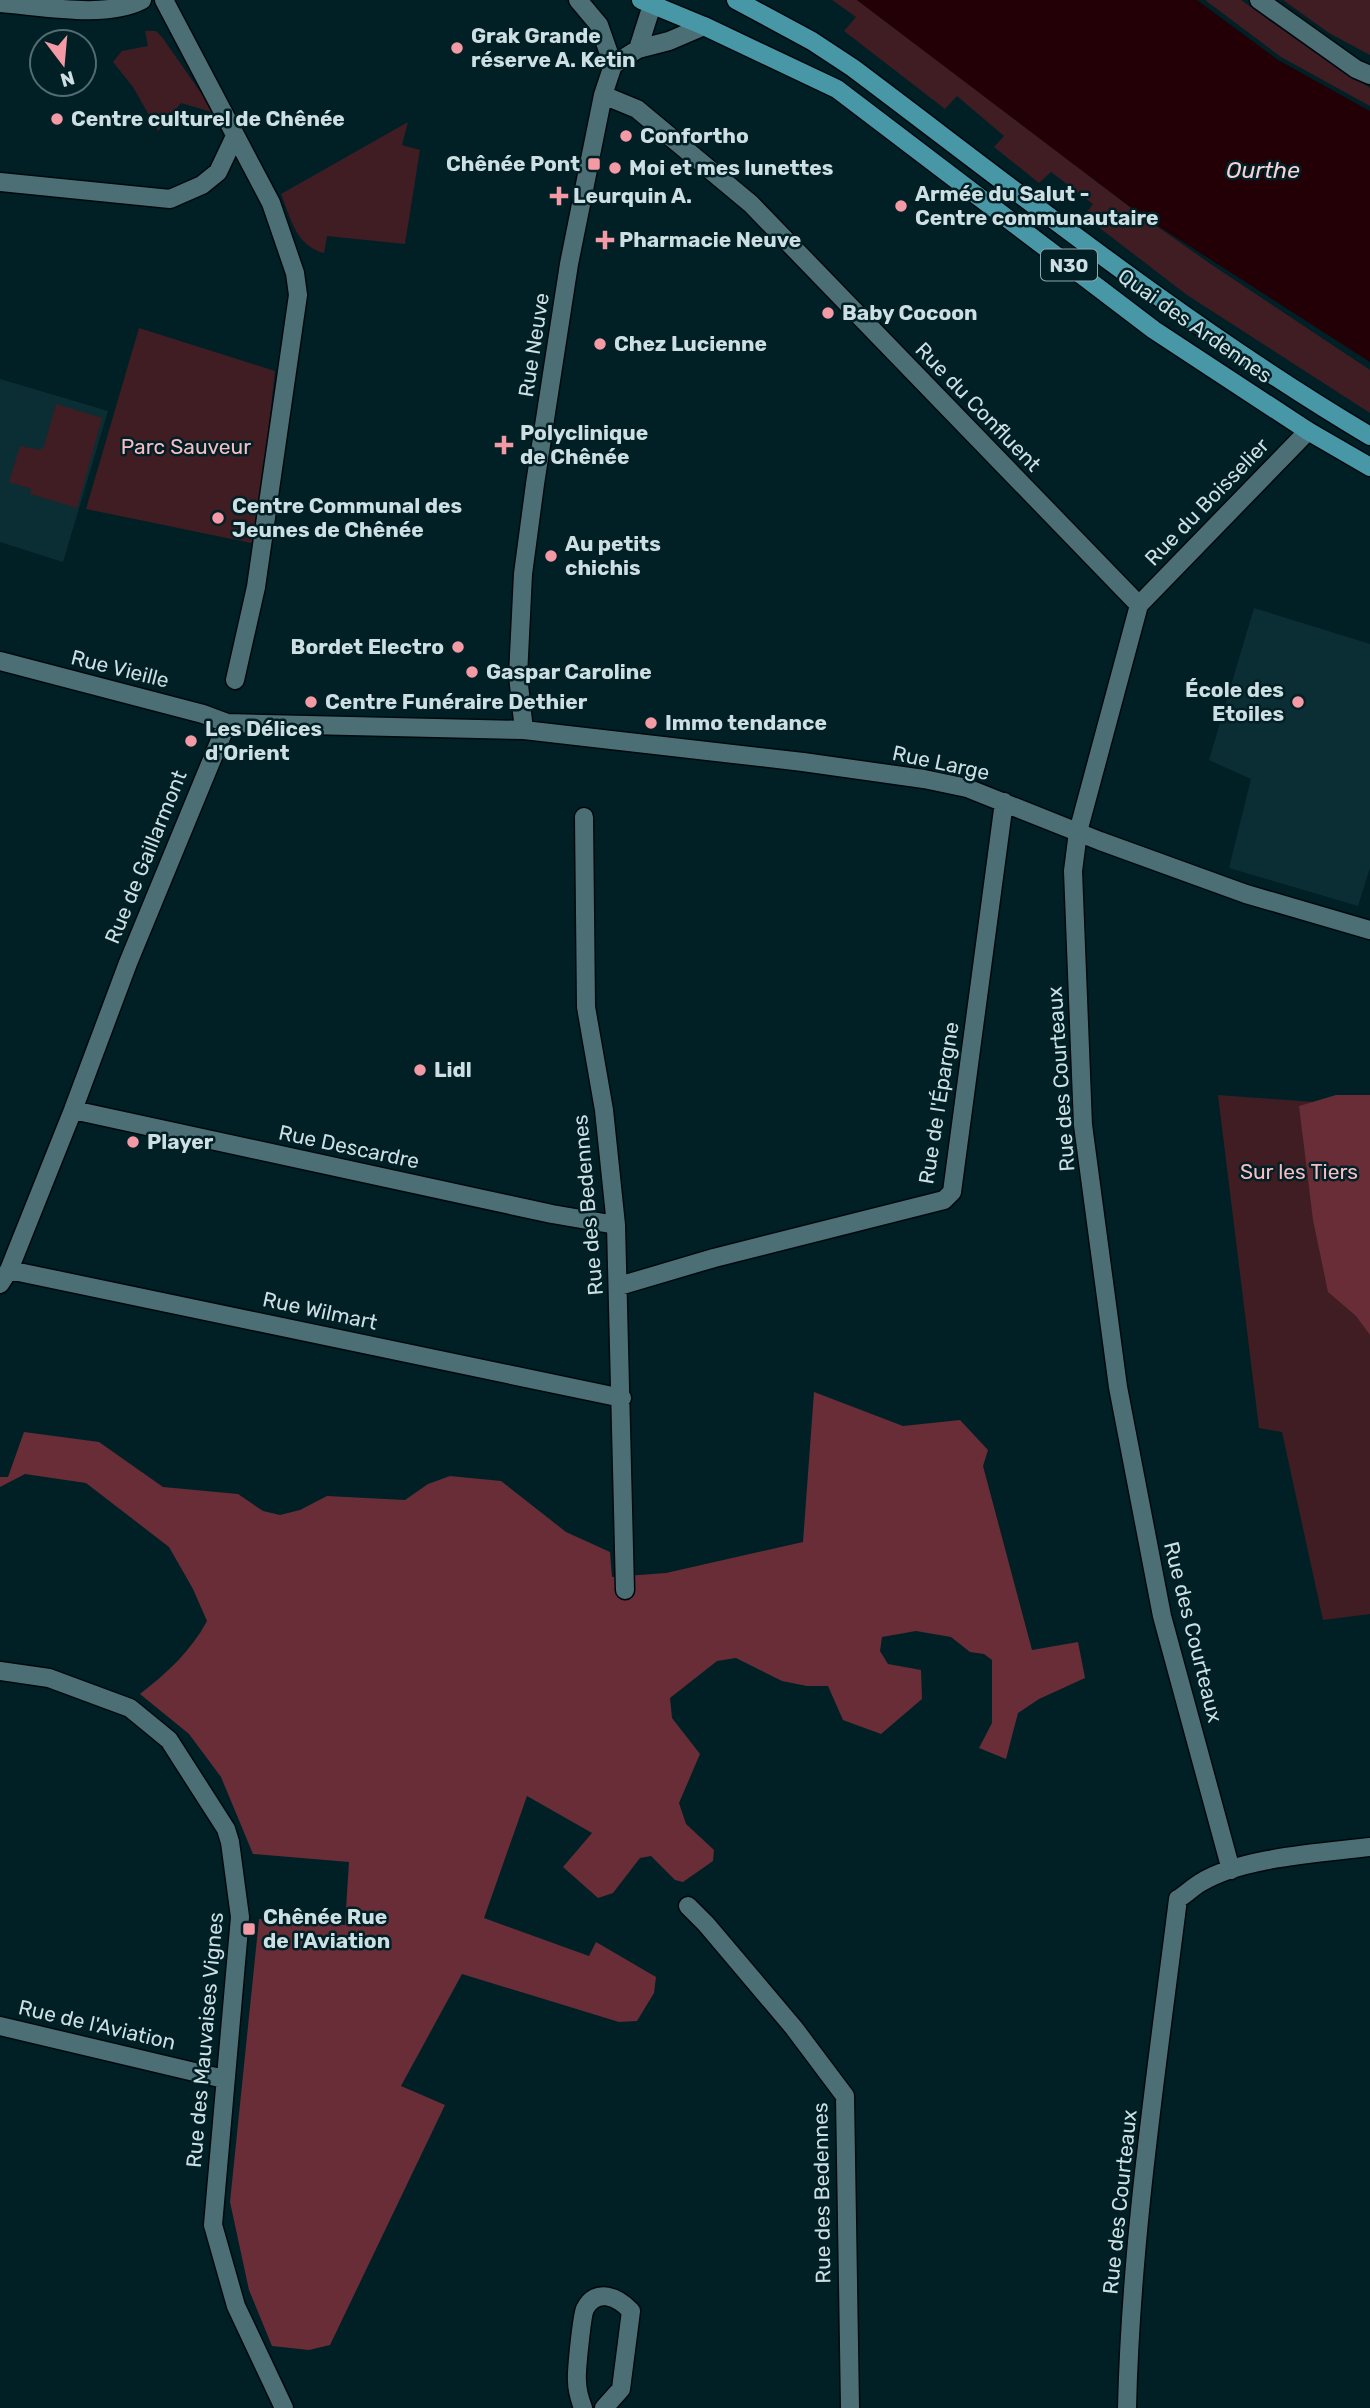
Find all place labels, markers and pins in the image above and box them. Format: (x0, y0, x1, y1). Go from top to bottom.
place label: Grak Grande réserve A. Ketin (471, 23, 636, 72)
marker: Grak Grande réserve A. Ketin (449, 40, 465, 56)
place label: Centre culturel de Chênée (71, 106, 345, 131)
marker: Centre culturel de Chênée (49, 111, 65, 127)
place label: Confortho (640, 123, 749, 148)
marker: Confortho (618, 128, 634, 144)
place label: Chênée Pont (446, 151, 580, 176)
place label: Moi et mes lunettes (629, 155, 833, 180)
marker: Chênée Pont (586, 156, 602, 172)
marker: Moi et mes lunettes (607, 160, 623, 176)
place label: Armée du Salut - Centre communautaire (915, 181, 1158, 230)
place label: Leurquin A. (573, 183, 692, 208)
marker: Leurquin A. (551, 188, 567, 204)
marker: Armée du Salut - Centre communautaire (893, 198, 909, 214)
place label: Pharmacie Neuve (619, 227, 801, 252)
marker: Pharmacie Neuve (597, 232, 613, 248)
place label: Baby Cocoon (842, 300, 978, 325)
marker: Baby Cocoon (820, 305, 836, 321)
place label: Chez Lucienne (614, 331, 767, 356)
marker: Chez Lucienne (592, 336, 608, 352)
place label: Polyclinique de Chênée (520, 420, 648, 469)
marker: Polyclinique de Chênée (494, 435, 514, 455)
place label: Centre Communal des Jeunes de Chênée (232, 493, 462, 542)
marker: Centre Communal des Jeunes de Chênée (210, 510, 226, 526)
place label: Au petits chichis (565, 531, 661, 580)
marker: Au petits chichis (543, 548, 559, 564)
place label: Bordet Electro (291, 634, 444, 659)
marker: Bordet Electro (450, 639, 466, 655)
place label: Gaspar Caroline (486, 659, 652, 684)
marker: Gaspar Caroline (464, 664, 480, 680)
place label: École des Etoiles (1185, 677, 1284, 726)
place label: Centre Funéraire Dethier (325, 689, 588, 714)
marker: Centre Funéraire Dethier (303, 694, 319, 710)
marker: École des Etoiles (1290, 694, 1306, 710)
place label: Immo tendance (665, 710, 827, 735)
marker: Immo tendance (643, 715, 659, 731)
place label: Les Délices d'Orient (205, 716, 322, 765)
marker: Les Délices d'Orient (183, 733, 199, 749)
place label: Lidl (434, 1057, 472, 1082)
marker: Lidl (412, 1062, 428, 1078)
place label: Player (147, 1129, 214, 1154)
marker: Player (125, 1134, 141, 1150)
place label: Chênée Rue de l'Aviation (263, 1904, 390, 1953)
marker: Chênée Rue de l'Aviation (241, 1921, 257, 1937)

